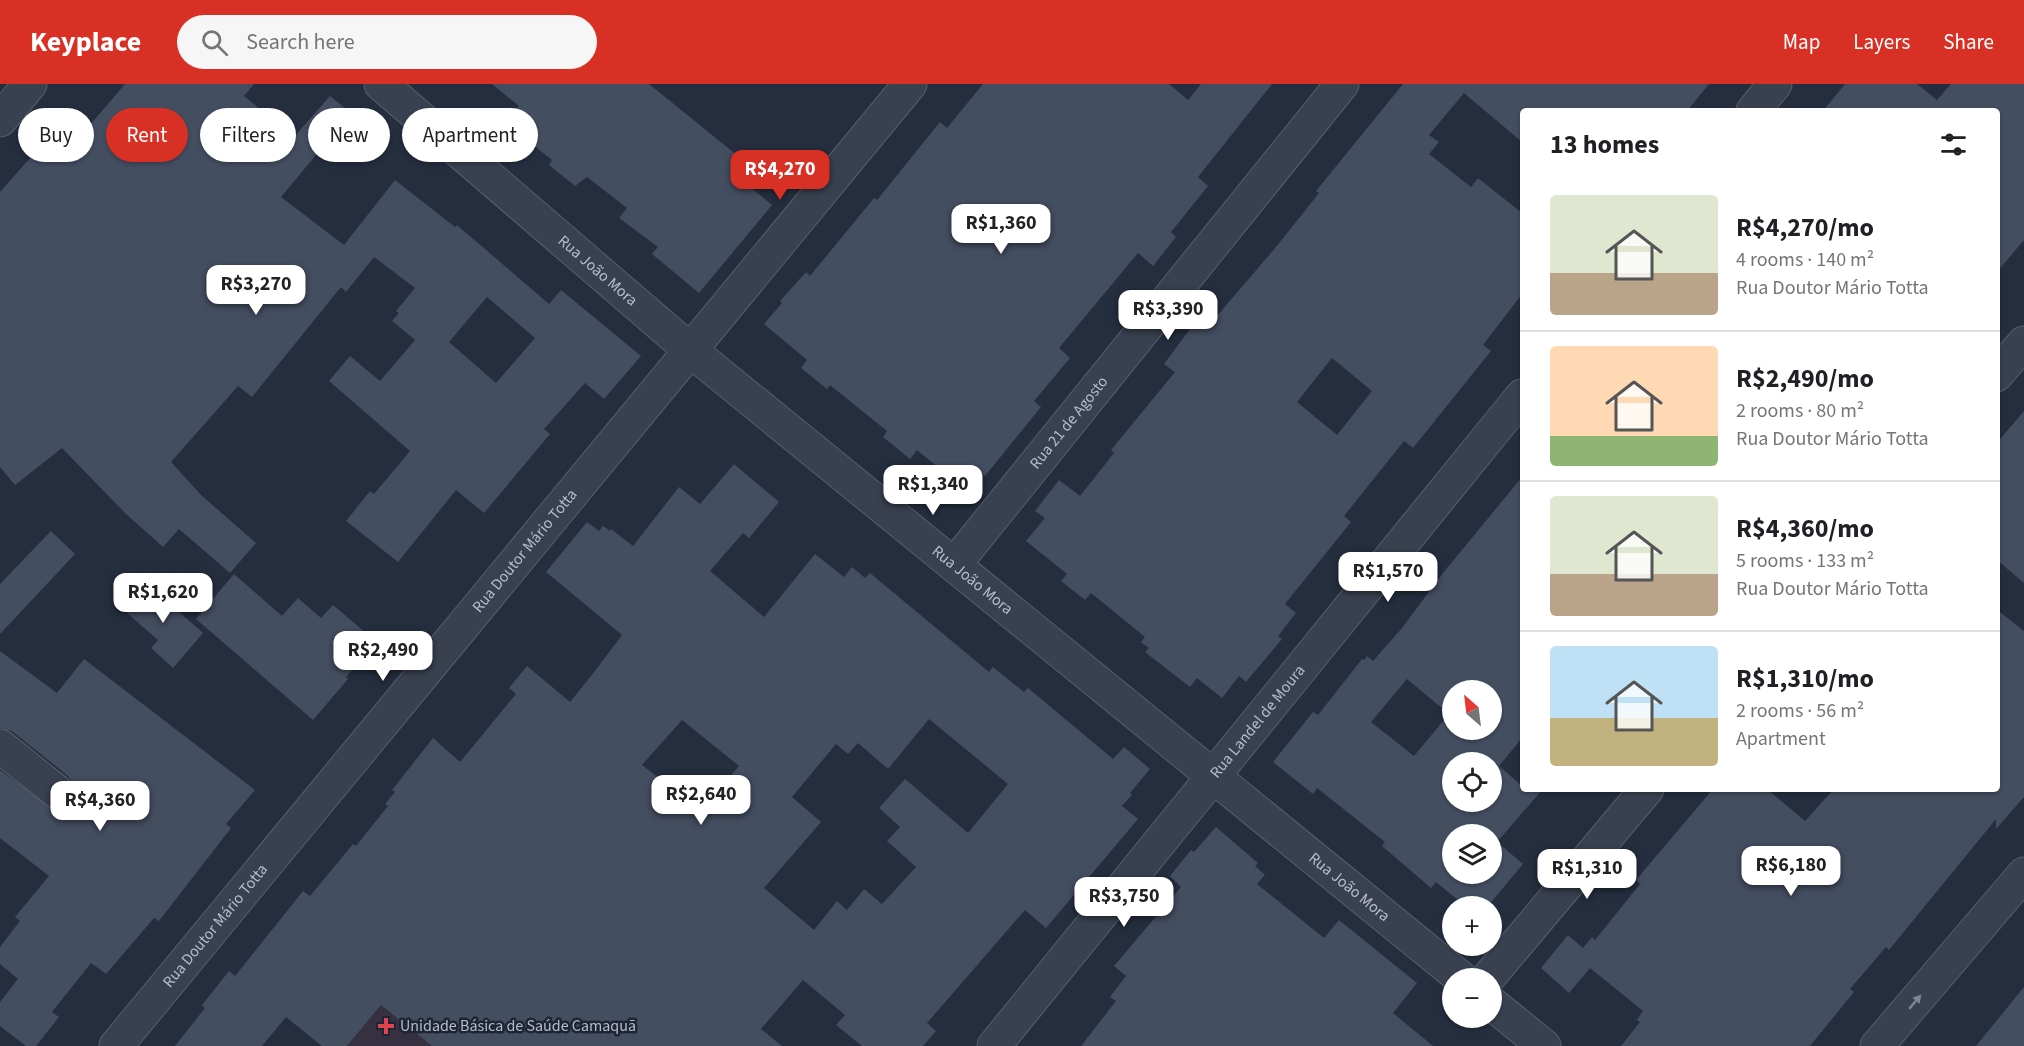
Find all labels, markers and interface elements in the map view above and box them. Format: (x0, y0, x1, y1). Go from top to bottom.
search box (177, 15, 597, 69)
text: Keyplace (30, 22, 141, 62)
icon: search (198, 26, 231, 59)
text: Search here (246, 26, 355, 58)
text: Map (1783, 27, 1820, 57)
text: Layers (1853, 27, 1910, 57)
text: Share (1943, 27, 1994, 57)
chip: Buy (18, 108, 94, 162)
chip: Rent (106, 108, 188, 162)
chip: Filters (200, 108, 296, 162)
chip: New (308, 108, 390, 162)
chip: Apartment (402, 108, 538, 162)
text: 13 homes (1550, 126, 1659, 163)
icon: filters (1937, 128, 1970, 161)
pin: R$4,270 (725, 150, 835, 201)
text: R$4,270 (744, 155, 816, 183)
pin: R$1,360 (946, 204, 1056, 255)
text: R$1,360 (965, 209, 1037, 237)
text: R$4,270/mo (1736, 209, 1874, 246)
icon: home (1598, 219, 1670, 291)
street label: Rua João Mora (553, 230, 642, 311)
text: 4 rooms · 140 m² (1736, 246, 1874, 274)
pin: R$3,270 (201, 265, 311, 316)
text: R$3,270 (220, 270, 292, 298)
text: Rua Doutor Mário Totta (1736, 274, 1929, 302)
pin: R$3,390 (1113, 290, 1223, 341)
text: R$3,390 (1132, 295, 1204, 323)
text: R$2,490/mo (1736, 360, 1874, 397)
icon: home (1598, 370, 1670, 442)
street label: Rua 21 de Agosto (1025, 371, 1113, 474)
text: 2 rooms · 80 m² (1736, 397, 1864, 425)
text: Rua Doutor Mário Totta (1736, 425, 1929, 453)
pin: R$1,340 (878, 465, 988, 516)
text: R$1,340 (897, 470, 969, 498)
street label: Rua Doutor Mário Totta (467, 484, 582, 617)
text: R$4,360/mo (1736, 510, 1874, 547)
icon: home (1598, 520, 1670, 592)
street label: Rua João Mora (927, 540, 1018, 620)
text: 5 rooms · 133 m² (1736, 547, 1874, 575)
pin: R$1,570 (1333, 552, 1443, 603)
text: R$1,570 (1352, 557, 1424, 585)
pin: R$1,620 (108, 573, 218, 624)
text: Rua Doutor Mário Totta (1736, 575, 1929, 603)
text: R$1,620 (127, 578, 199, 606)
pin: R$2,490 (328, 631, 438, 682)
text: R$2,490 (347, 636, 419, 664)
street label: Rua Landel de Moura (1205, 660, 1310, 783)
text: R$1,310/mo (1736, 660, 1874, 697)
icon: home (1598, 670, 1670, 742)
north arrow (1442, 680, 1502, 740)
map controls (1442, 680, 1502, 1028)
text: 2 rooms · 56 m² (1736, 697, 1864, 725)
text: Apartment (1736, 725, 1826, 753)
button: locate (1442, 752, 1502, 812)
pin: R$2,640 (646, 775, 756, 826)
text: R$2,640 (665, 780, 737, 808)
pin: R$4,360 (45, 781, 155, 832)
text: R$4,360 (64, 786, 136, 814)
button: layers (1442, 824, 1502, 884)
pin: R$6,180 (1736, 846, 1846, 897)
street label: Rua João Mora (1304, 847, 1395, 927)
pin: R$1,310 (1532, 849, 1642, 900)
text: R$6,180 (1755, 851, 1827, 879)
text: R$1,310 (1551, 854, 1623, 882)
street label: Rua Doutor Mário Totta (158, 859, 273, 992)
pin: R$3,750 (1069, 877, 1179, 928)
text: R$3,750 (1088, 882, 1160, 910)
button: + (1442, 896, 1502, 956)
button: − (1442, 968, 1502, 1028)
one-way arrow (1908, 994, 1922, 1009)
place label: Unidade Básica de Saúde Camaquã (400, 1015, 636, 1037)
marker: Unidade Básica de Saúde Camaquã (377, 1017, 395, 1035)

